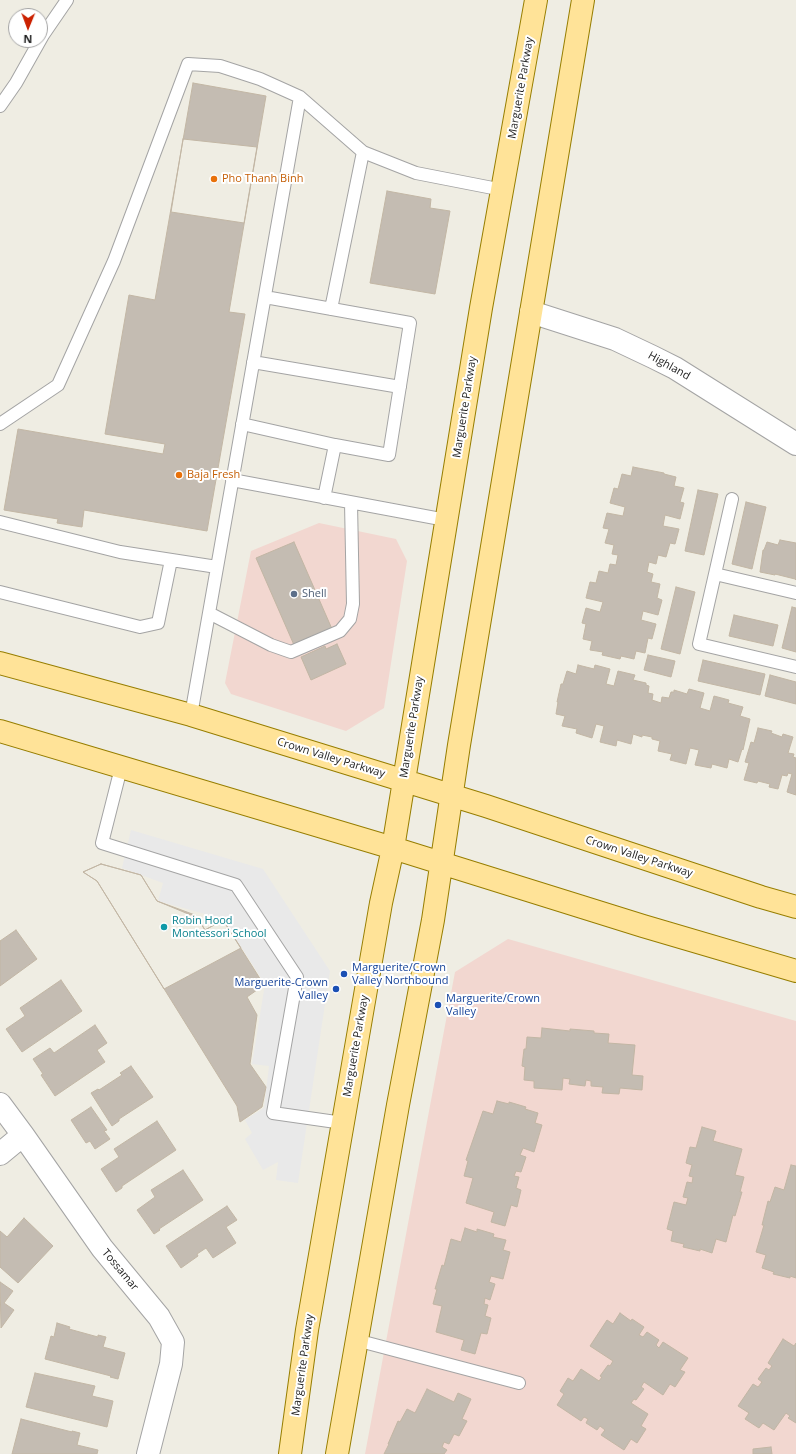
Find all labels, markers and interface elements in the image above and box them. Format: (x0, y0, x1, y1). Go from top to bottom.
north arrow (8, 8, 48, 48)
text: N (23, 32, 32, 47)
street label: Marguerite Parkway (506, 36, 536, 140)
place label: Pho Thanh Binh (222, 172, 303, 186)
marker: Pho Thanh Binh (209, 174, 219, 184)
street label: Highland (646, 349, 692, 383)
street label: Marguerite Parkway (450, 355, 480, 459)
place label: Baja Fresh (187, 468, 240, 482)
marker: Baja Fresh (174, 470, 184, 480)
place label: Shell (302, 587, 327, 601)
marker: Shell (289, 589, 299, 599)
street label: Marguerite Parkway (397, 675, 427, 779)
street label: Crown Valley Parkway (275, 735, 387, 781)
street label: Crown Valley Parkway (584, 833, 694, 881)
place label: Robin Hood Montessori School (172, 914, 267, 940)
marker: Robin Hood Montessori School (159, 922, 169, 932)
place label: Marguerite/Crown Valley Northbound (352, 961, 448, 987)
marker: Marguerite/Crown Valley Northbound (339, 969, 349, 979)
place label: Marguerite-Crown Valley (234, 976, 328, 1002)
marker: Marguerite-Crown Valley (331, 984, 341, 994)
place label: Marguerite/Crown Valley (446, 992, 540, 1018)
street label: Marguerite Parkway (341, 994, 371, 1098)
marker: Marguerite/Crown Valley (433, 1000, 443, 1010)
street label: Tossamar (99, 1247, 141, 1293)
street label: Marguerite Parkway (289, 1313, 317, 1417)

